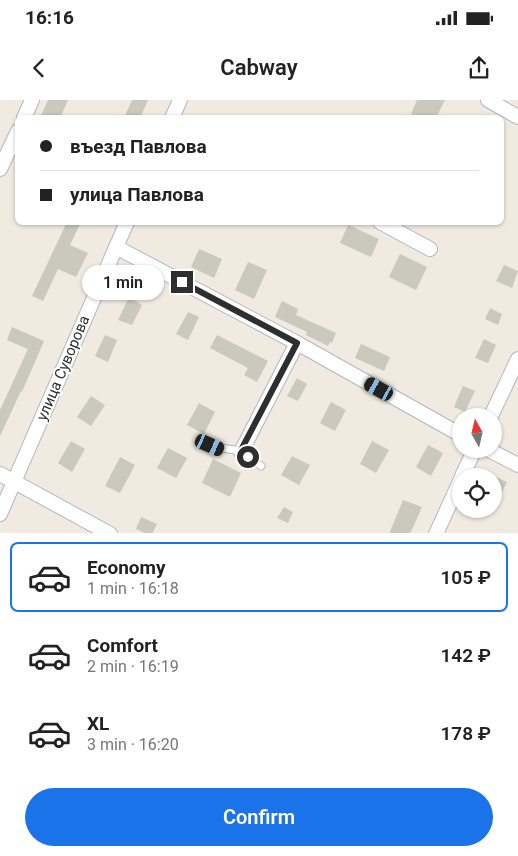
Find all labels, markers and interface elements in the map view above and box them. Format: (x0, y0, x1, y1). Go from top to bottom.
text: 16:16 (25, 6, 74, 29)
icon: back (25, 54, 53, 82)
icon: share (465, 54, 493, 82)
text: Cabway (220, 55, 298, 80)
text: въезд Павлова (70, 135, 207, 158)
text: улица Павлова (70, 183, 204, 206)
callout: 1 min (82, 264, 164, 300)
route end (171, 271, 193, 293)
text: 1 min (103, 273, 143, 292)
street label: улица Суворова (33, 313, 93, 423)
car (362, 375, 395, 403)
north arrow (452, 408, 502, 458)
map controls (452, 408, 502, 518)
car (193, 432, 226, 458)
route start (237, 446, 259, 468)
button: locate (452, 468, 502, 518)
icon: car (27, 555, 72, 600)
text: Economy (87, 556, 166, 579)
text: 105 ₽ (440, 566, 491, 589)
text: 1 min · 16:18 (87, 579, 179, 598)
icon: car (27, 633, 72, 678)
text: Comfort (87, 634, 158, 657)
text: 142 ₽ (440, 644, 491, 667)
text: 2 min · 16:19 (87, 657, 179, 676)
icon: car (27, 711, 72, 756)
text: XL (87, 712, 109, 735)
text: 178 ₽ (440, 722, 491, 745)
text: 3 min · 16:20 (87, 735, 179, 754)
button: Confirm (25, 788, 493, 846)

